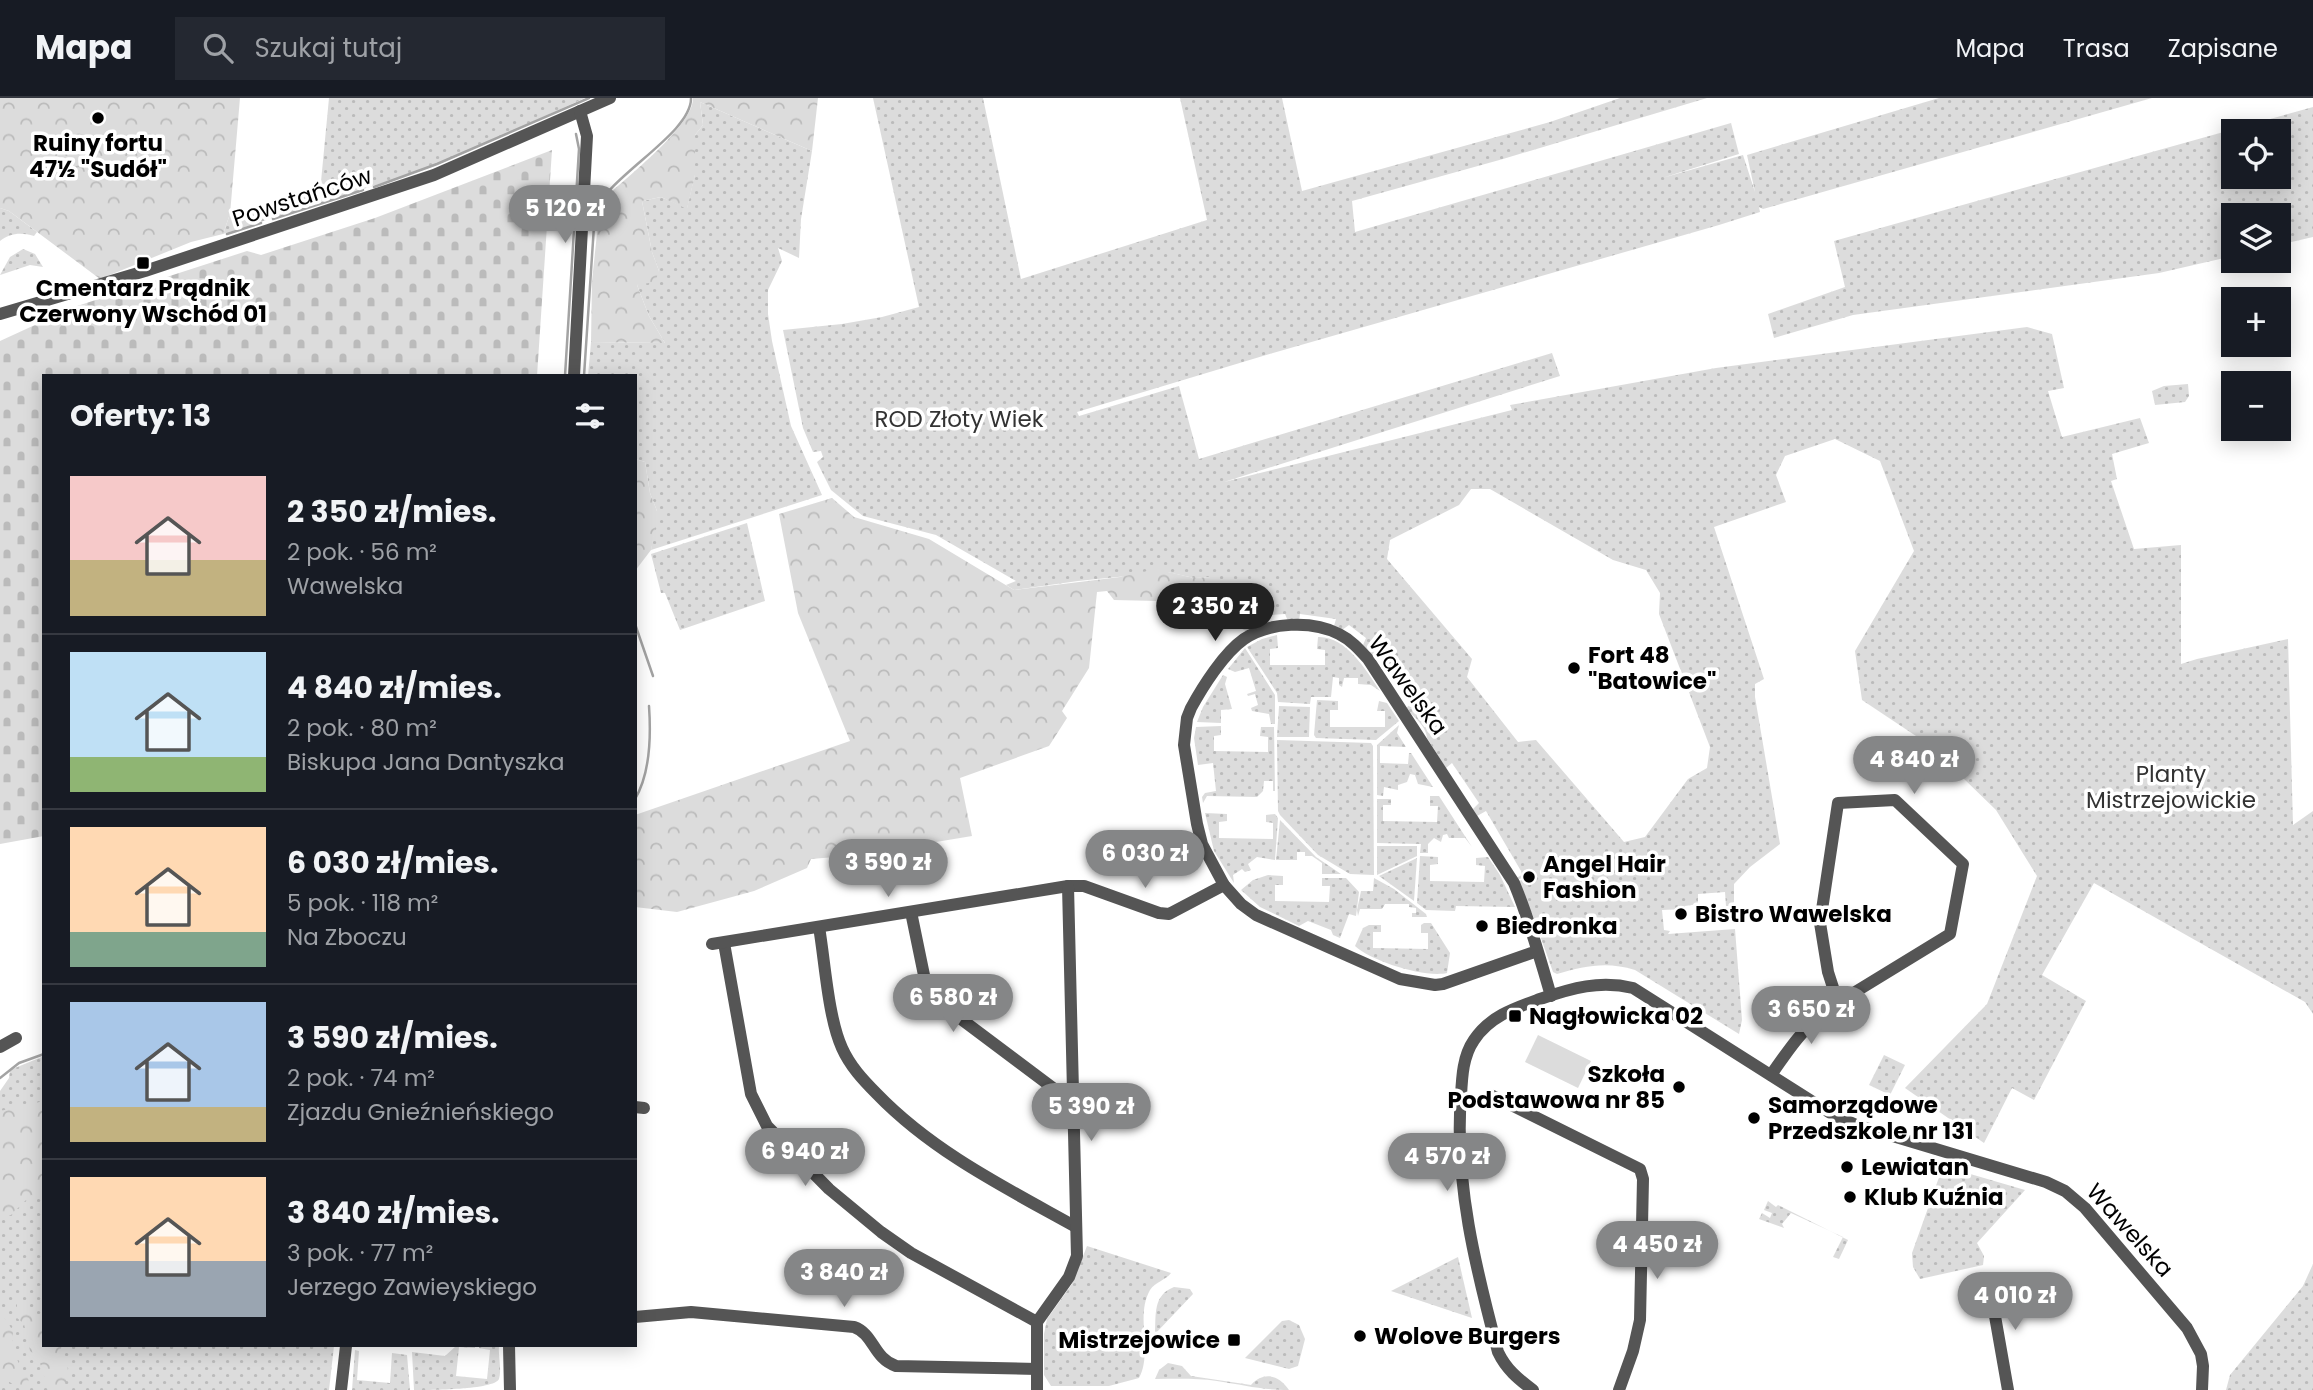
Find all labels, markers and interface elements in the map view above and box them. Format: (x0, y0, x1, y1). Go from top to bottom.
search box (175, 17, 665, 80)
text: Mapa (35, 24, 133, 71)
icon: search (199, 29, 237, 67)
text: Szukaj tutaj (255, 30, 402, 66)
text: Mapa (1955, 32, 2025, 65)
text: Trasa (2063, 32, 2130, 65)
text: Zapisane (2168, 32, 2278, 65)
marker: Ruiny fortu 47½ "Sudół" (90, 110, 106, 126)
map controls (2221, 119, 2291, 441)
button: locate (2221, 119, 2291, 189)
place label: Ruiny fortu 47½ "Sudół" (29, 127, 167, 185)
street label: Powstańców (228, 159, 376, 235)
pin: 5 120 zł (493, 186, 637, 245)
text: 5 120 zł (525, 192, 605, 224)
button: layers (2221, 203, 2291, 273)
marker: Cmentarz Prądnik Czerwony Wschód 01 (135, 255, 151, 271)
place label: Cmentarz Prądnik Czerwony Wschód 01 (19, 272, 267, 330)
button: + (2221, 287, 2291, 357)
button: − (2221, 371, 2291, 441)
text: Oferty: 13 (70, 394, 211, 437)
icon: filters (571, 397, 609, 435)
park label: ROD Złoty Wiek (874, 403, 1044, 435)
text: 2 350 zł/mies. (287, 490, 496, 533)
icon: home (126, 504, 210, 588)
text: 2 pok. · 56 m² (287, 536, 437, 568)
text: Wawelska (287, 570, 403, 602)
pin: 2 350 zł (1143, 584, 1287, 643)
text: 2 350 zł (1172, 590, 1258, 622)
street label: Wawelska (1361, 629, 1455, 741)
place label: Fort 48 "Batowice" (1588, 639, 1716, 697)
marker: Fort 48 "Batowice" (1566, 660, 1582, 676)
text: 4 840 zł/mies. (287, 666, 502, 709)
icon: home (126, 680, 210, 764)
text: 2 pok. · 80 m² (287, 712, 437, 744)
pin: 4 840 zł (1842, 736, 1986, 796)
text: 4 840 zł (1869, 743, 1959, 775)
text: Biskupa Jana Dantyszka (287, 746, 564, 778)
park label: Planty Mistrzejowickie (2086, 758, 2256, 816)
pin: 6 030 zł (1073, 830, 1217, 890)
text: 6 030 zł (1101, 837, 1189, 869)
pin: 3 590 zł (816, 840, 960, 899)
text: 6 030 zł/mies. (287, 841, 499, 884)
text: 3 590 zł (845, 846, 931, 878)
place label: Angel Hair Fashion (1543, 848, 1666, 906)
icon: home (126, 855, 210, 939)
marker: Angel Hair Fashion (1521, 869, 1537, 885)
text: 5 pok. · 118 m² (287, 887, 438, 919)
place label: Bistro Wawelska (1695, 898, 1892, 930)
marker: Bistro Wawelska (1673, 906, 1689, 922)
place label: Biedronka (1496, 910, 1618, 942)
marker: Biedronka (1474, 918, 1490, 934)
text: Na Zboczu (287, 921, 407, 953)
pin: 6 580 zł (881, 974, 1025, 1034)
text: 6 580 zł (909, 981, 997, 1013)
pin: 3 650 zł (1739, 986, 1883, 1046)
text: 3 650 zł (1767, 993, 1855, 1025)
place label: Nagłowicka 02 (1529, 1000, 1703, 1032)
marker: Nagłowicka 02 (1507, 1008, 1523, 1024)
text: 3 590 zł/mies. (287, 1016, 498, 1059)
icon: home (126, 1030, 210, 1114)
place label: Szkoła Podstawowa nr 85 (1448, 1058, 1665, 1116)
text: 2 pok. · 74 m² (287, 1062, 435, 1094)
marker: Szkoła Podstawowa nr 85 (1671, 1079, 1687, 1095)
pin: 5 390 zł (1019, 1084, 1163, 1143)
place label: Samorządowe Przedszkole nr 131 (1768, 1089, 1974, 1147)
text: 5 390 zł (1048, 1090, 1134, 1122)
text: Zjazdu Gnieźnieńskiego (287, 1096, 554, 1128)
marker: Samorządowe Przedszkole nr 131 (1746, 1110, 1762, 1126)
pin: 6 940 zł (733, 1128, 877, 1188)
pin: 4 570 zł (1375, 1134, 1519, 1193)
text: 6 940 zł (761, 1135, 849, 1167)
text: 4 570 zł (1404, 1140, 1490, 1172)
place label: Lewiatan (1861, 1151, 1969, 1183)
marker: Lewiatan (1839, 1159, 1855, 1175)
street label: Wawelska (2079, 1176, 2181, 1284)
place label: Klub Kuźnia (1864, 1181, 2004, 1213)
marker: Klub Kuźnia (1842, 1189, 1858, 1205)
text: 3 840 zł/mies. (287, 1191, 500, 1234)
icon: home (126, 1205, 210, 1289)
pin: 4 450 zł (1585, 1222, 1729, 1281)
text: 4 450 zł (1612, 1228, 1702, 1260)
text: 3 pok. · 77 m² (287, 1237, 433, 1269)
pin: 3 840 zł (772, 1250, 916, 1309)
text: 3 840 zł (800, 1256, 888, 1288)
text: Jerzego Zawieyskiego (287, 1271, 537, 1303)
pin: 4 010 zł (1943, 1272, 2087, 1332)
text: 4 010 zł (1974, 1279, 2056, 1311)
place label: Wolove Burgers (1374, 1320, 1561, 1352)
place label: Mistrzejowice (1058, 1324, 1220, 1356)
marker: Wolove Burgers (1352, 1328, 1368, 1344)
marker: Mistrzejowice (1226, 1332, 1242, 1348)

